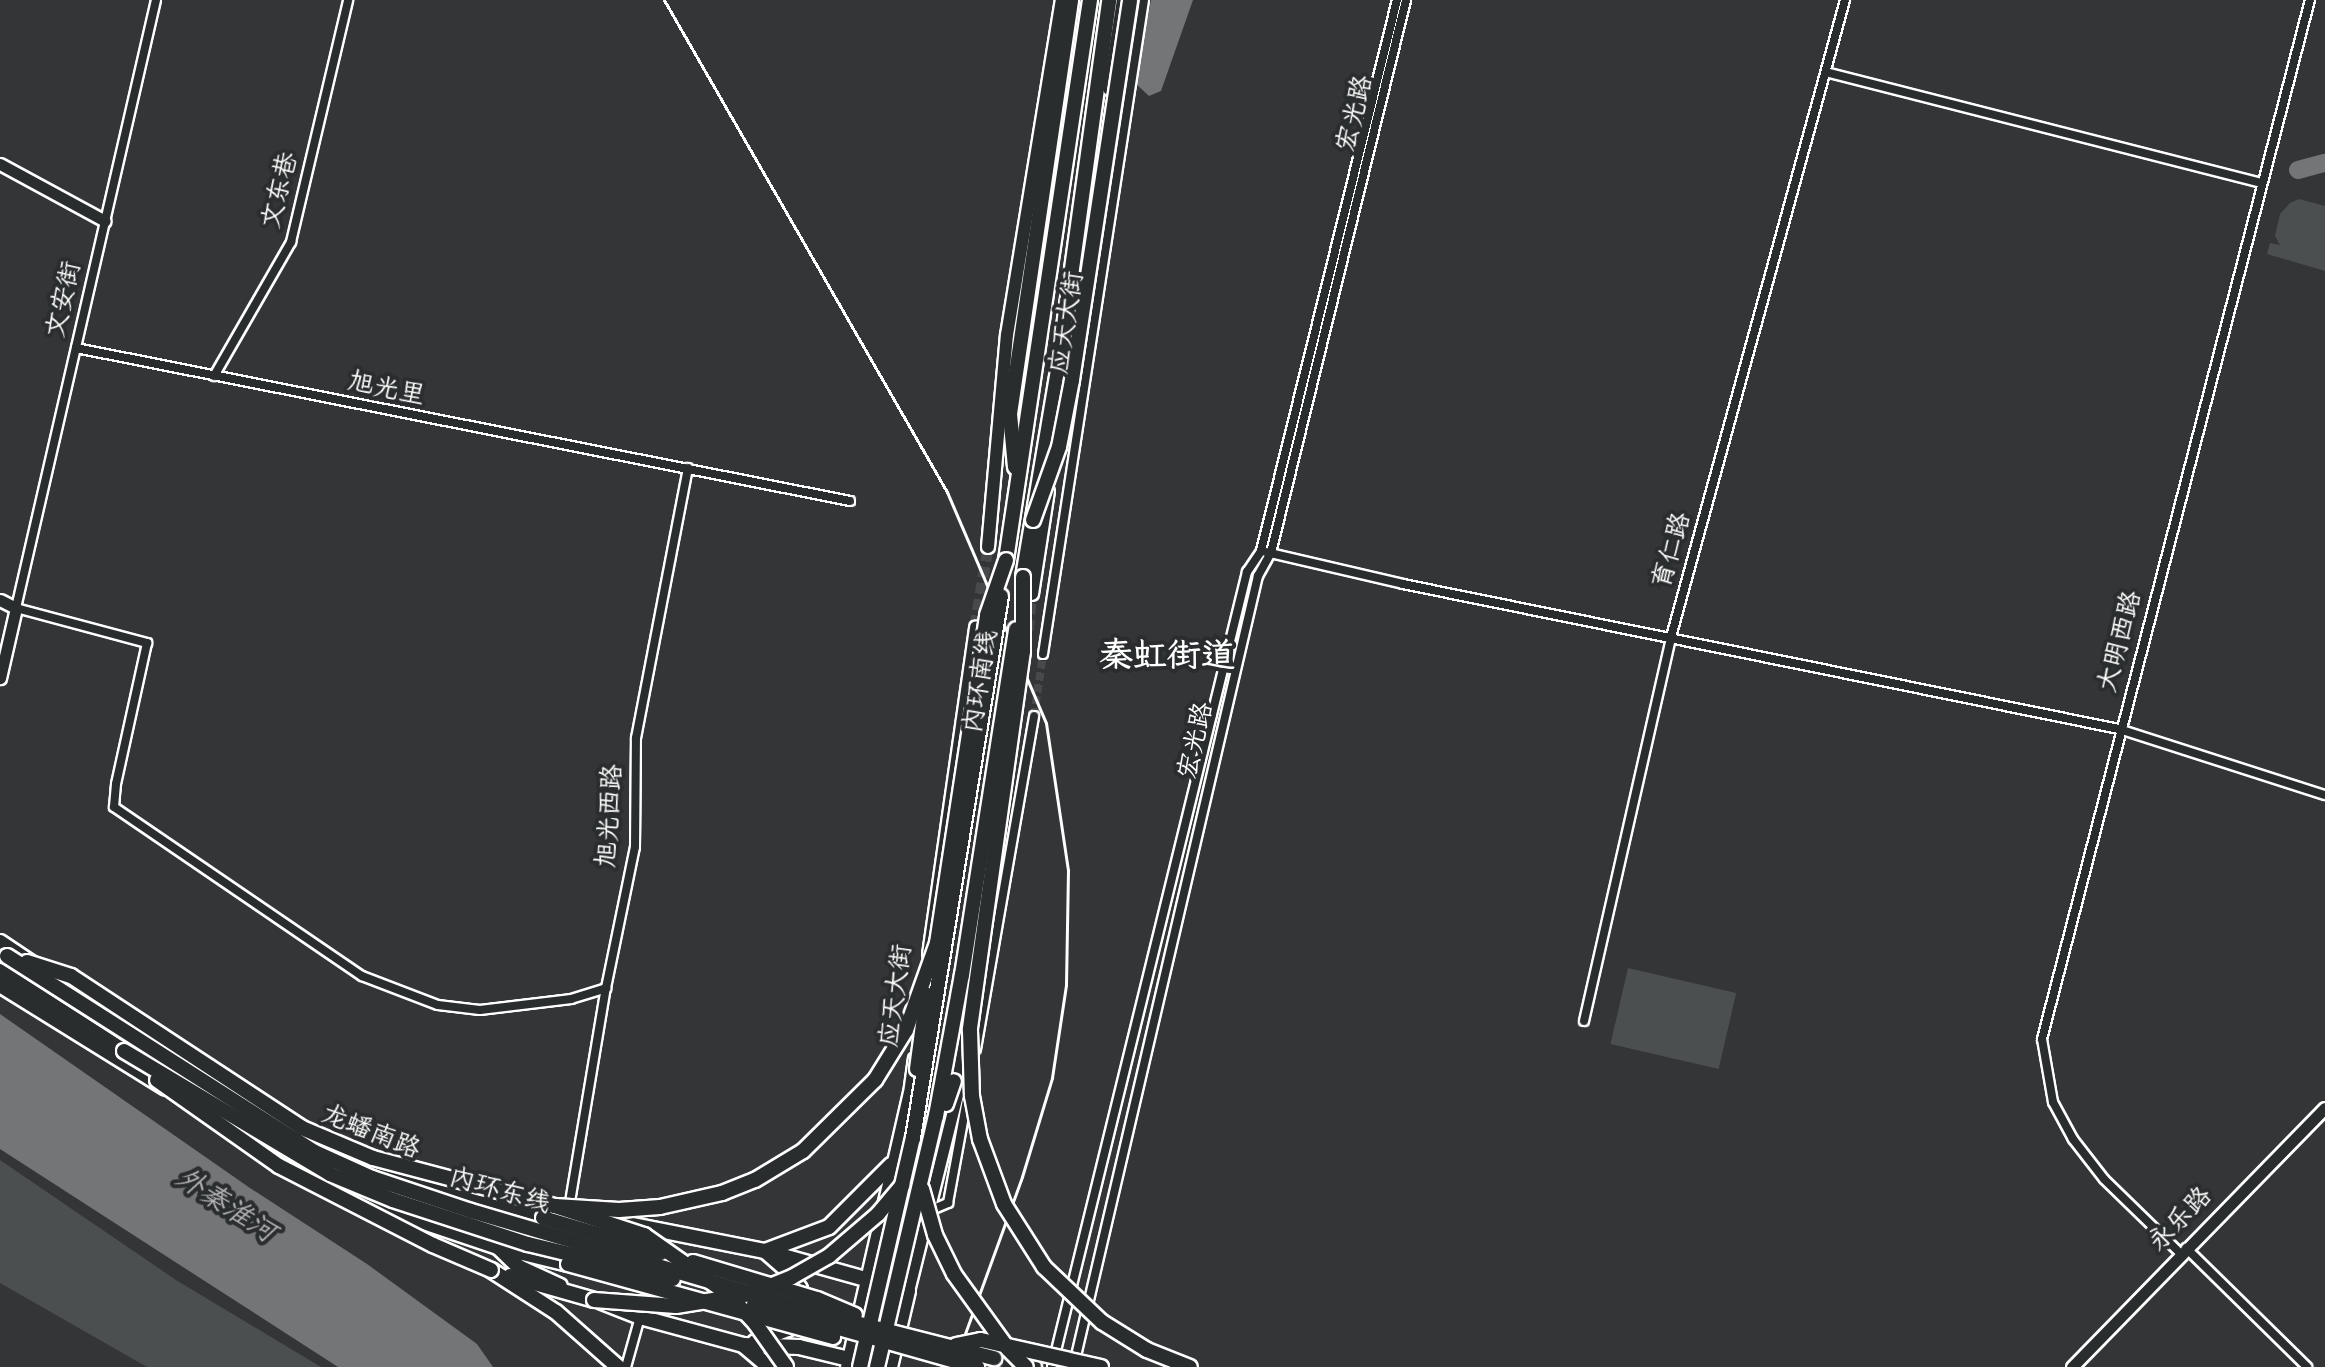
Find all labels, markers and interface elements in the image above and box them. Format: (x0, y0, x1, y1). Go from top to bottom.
street label: 宏光路 (1332, 72, 1382, 156)
street label: 文东巷 (257, 149, 307, 233)
street label: 文安街 (42, 258, 90, 342)
street label: 应天大街 (1045, 269, 1093, 377)
street label: 旭光里 (345, 368, 427, 414)
street label: 育仁路 (1648, 509, 1700, 593)
street label: 大明西路 (2093, 588, 2151, 696)
street label: 内环南线 (959, 628, 1007, 736)
district label: 秦虹街道 (1099, 640, 1235, 680)
street label: 宏光路 (1174, 699, 1222, 783)
street label: 旭光西路 (593, 763, 631, 869)
street label: 应天大街 (875, 942, 921, 1050)
street label: 龙蟠南路 (316, 1100, 424, 1168)
water label: 外秦淮河 (168, 1163, 280, 1253)
street label: 内环东线 (445, 1164, 553, 1222)
street label: 永乐路 (2144, 1182, 2220, 1260)

